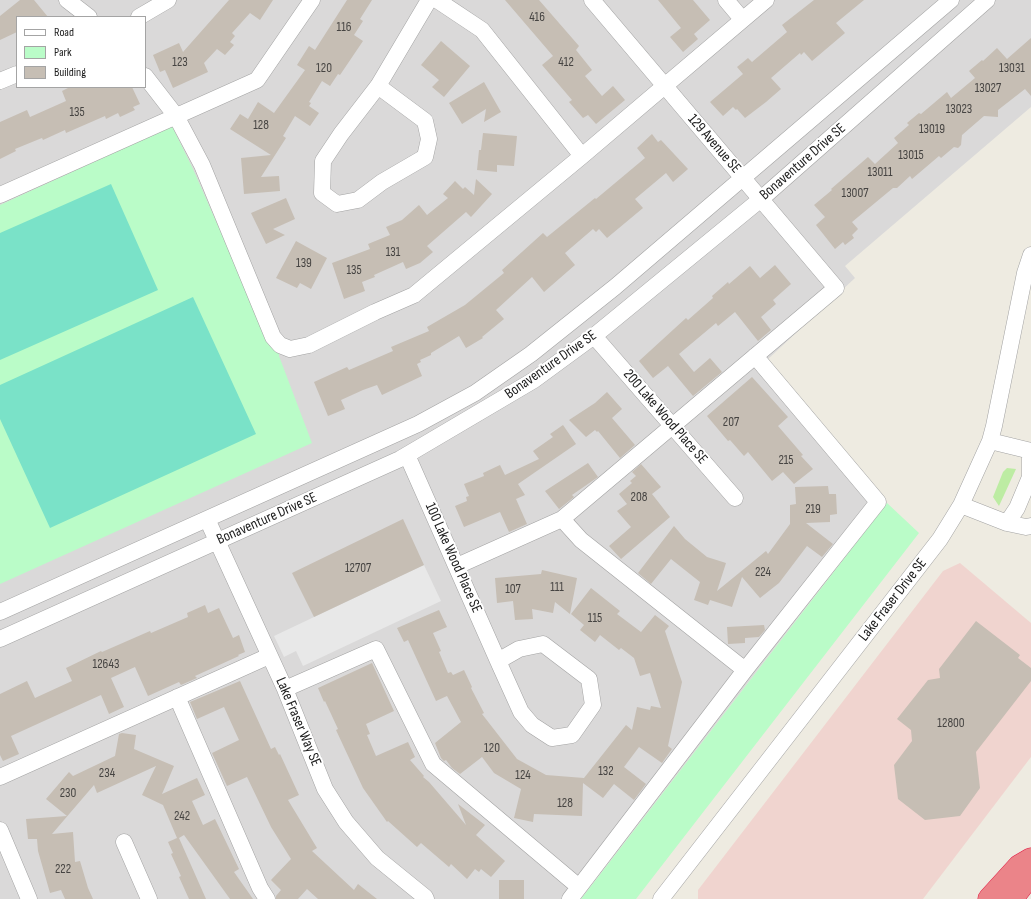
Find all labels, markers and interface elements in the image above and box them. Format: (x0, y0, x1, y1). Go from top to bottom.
house number: 416 (529, 10, 545, 26)
legend (16, 16, 146, 88)
house number: 116 (337, 20, 351, 36)
text: Road (54, 25, 74, 40)
text: Park (54, 45, 72, 60)
house number: 123 (172, 55, 188, 71)
house number: 412 (558, 55, 574, 71)
house number: 120 (316, 61, 332, 77)
house number: 13031 (999, 61, 1025, 77)
text: Building (54, 65, 86, 80)
house number: 13027 (975, 81, 1001, 97)
house number: 13023 (946, 102, 972, 118)
house number: 135 (69, 105, 85, 121)
street label: 129 Avenue SE (683, 111, 745, 177)
house number: 128 (253, 118, 269, 134)
street label: Bonaventure Drive SE (756, 120, 850, 204)
house number: 13019 (919, 122, 945, 138)
house number: 13015 (898, 148, 924, 164)
house number: 13011 (868, 165, 892, 181)
house number: 13007 (842, 186, 868, 202)
house number: 131 (386, 245, 400, 261)
house number: 139 (296, 256, 312, 272)
house number: 135 (346, 263, 362, 279)
street label: Bonaventure Drive SE (502, 327, 600, 403)
street label: 200 Lake Wood Place SE (619, 366, 711, 468)
house number: 207 (723, 415, 739, 431)
house number: 215 (778, 453, 794, 469)
street label: Bonaventure Drive SE (214, 489, 320, 549)
house number: 208 (631, 490, 647, 506)
street label: 100 Lake Wood Place SE (421, 500, 485, 616)
house number: 219 (805, 502, 821, 518)
street label: Lake Fraser Drive SE (855, 555, 931, 645)
house number: 12707 (345, 561, 371, 577)
house number: 224 (755, 565, 771, 581)
house number: 111 (550, 580, 564, 596)
house number: 107 (505, 582, 521, 598)
house number: 115 (588, 611, 602, 627)
house number: 12643 (93, 657, 119, 673)
street label: Lake Fraser Way SE (271, 675, 325, 769)
house number: 12800 (937, 716, 965, 732)
house number: 120 (484, 741, 500, 757)
house number: 132 (598, 764, 614, 780)
house number: 234 (99, 766, 115, 782)
house number: 124 (515, 768, 531, 784)
house number: 230 (60, 786, 76, 802)
house number: 128 (557, 796, 573, 812)
house number: 242 (174, 809, 190, 825)
house number: 222 (55, 862, 71, 878)

